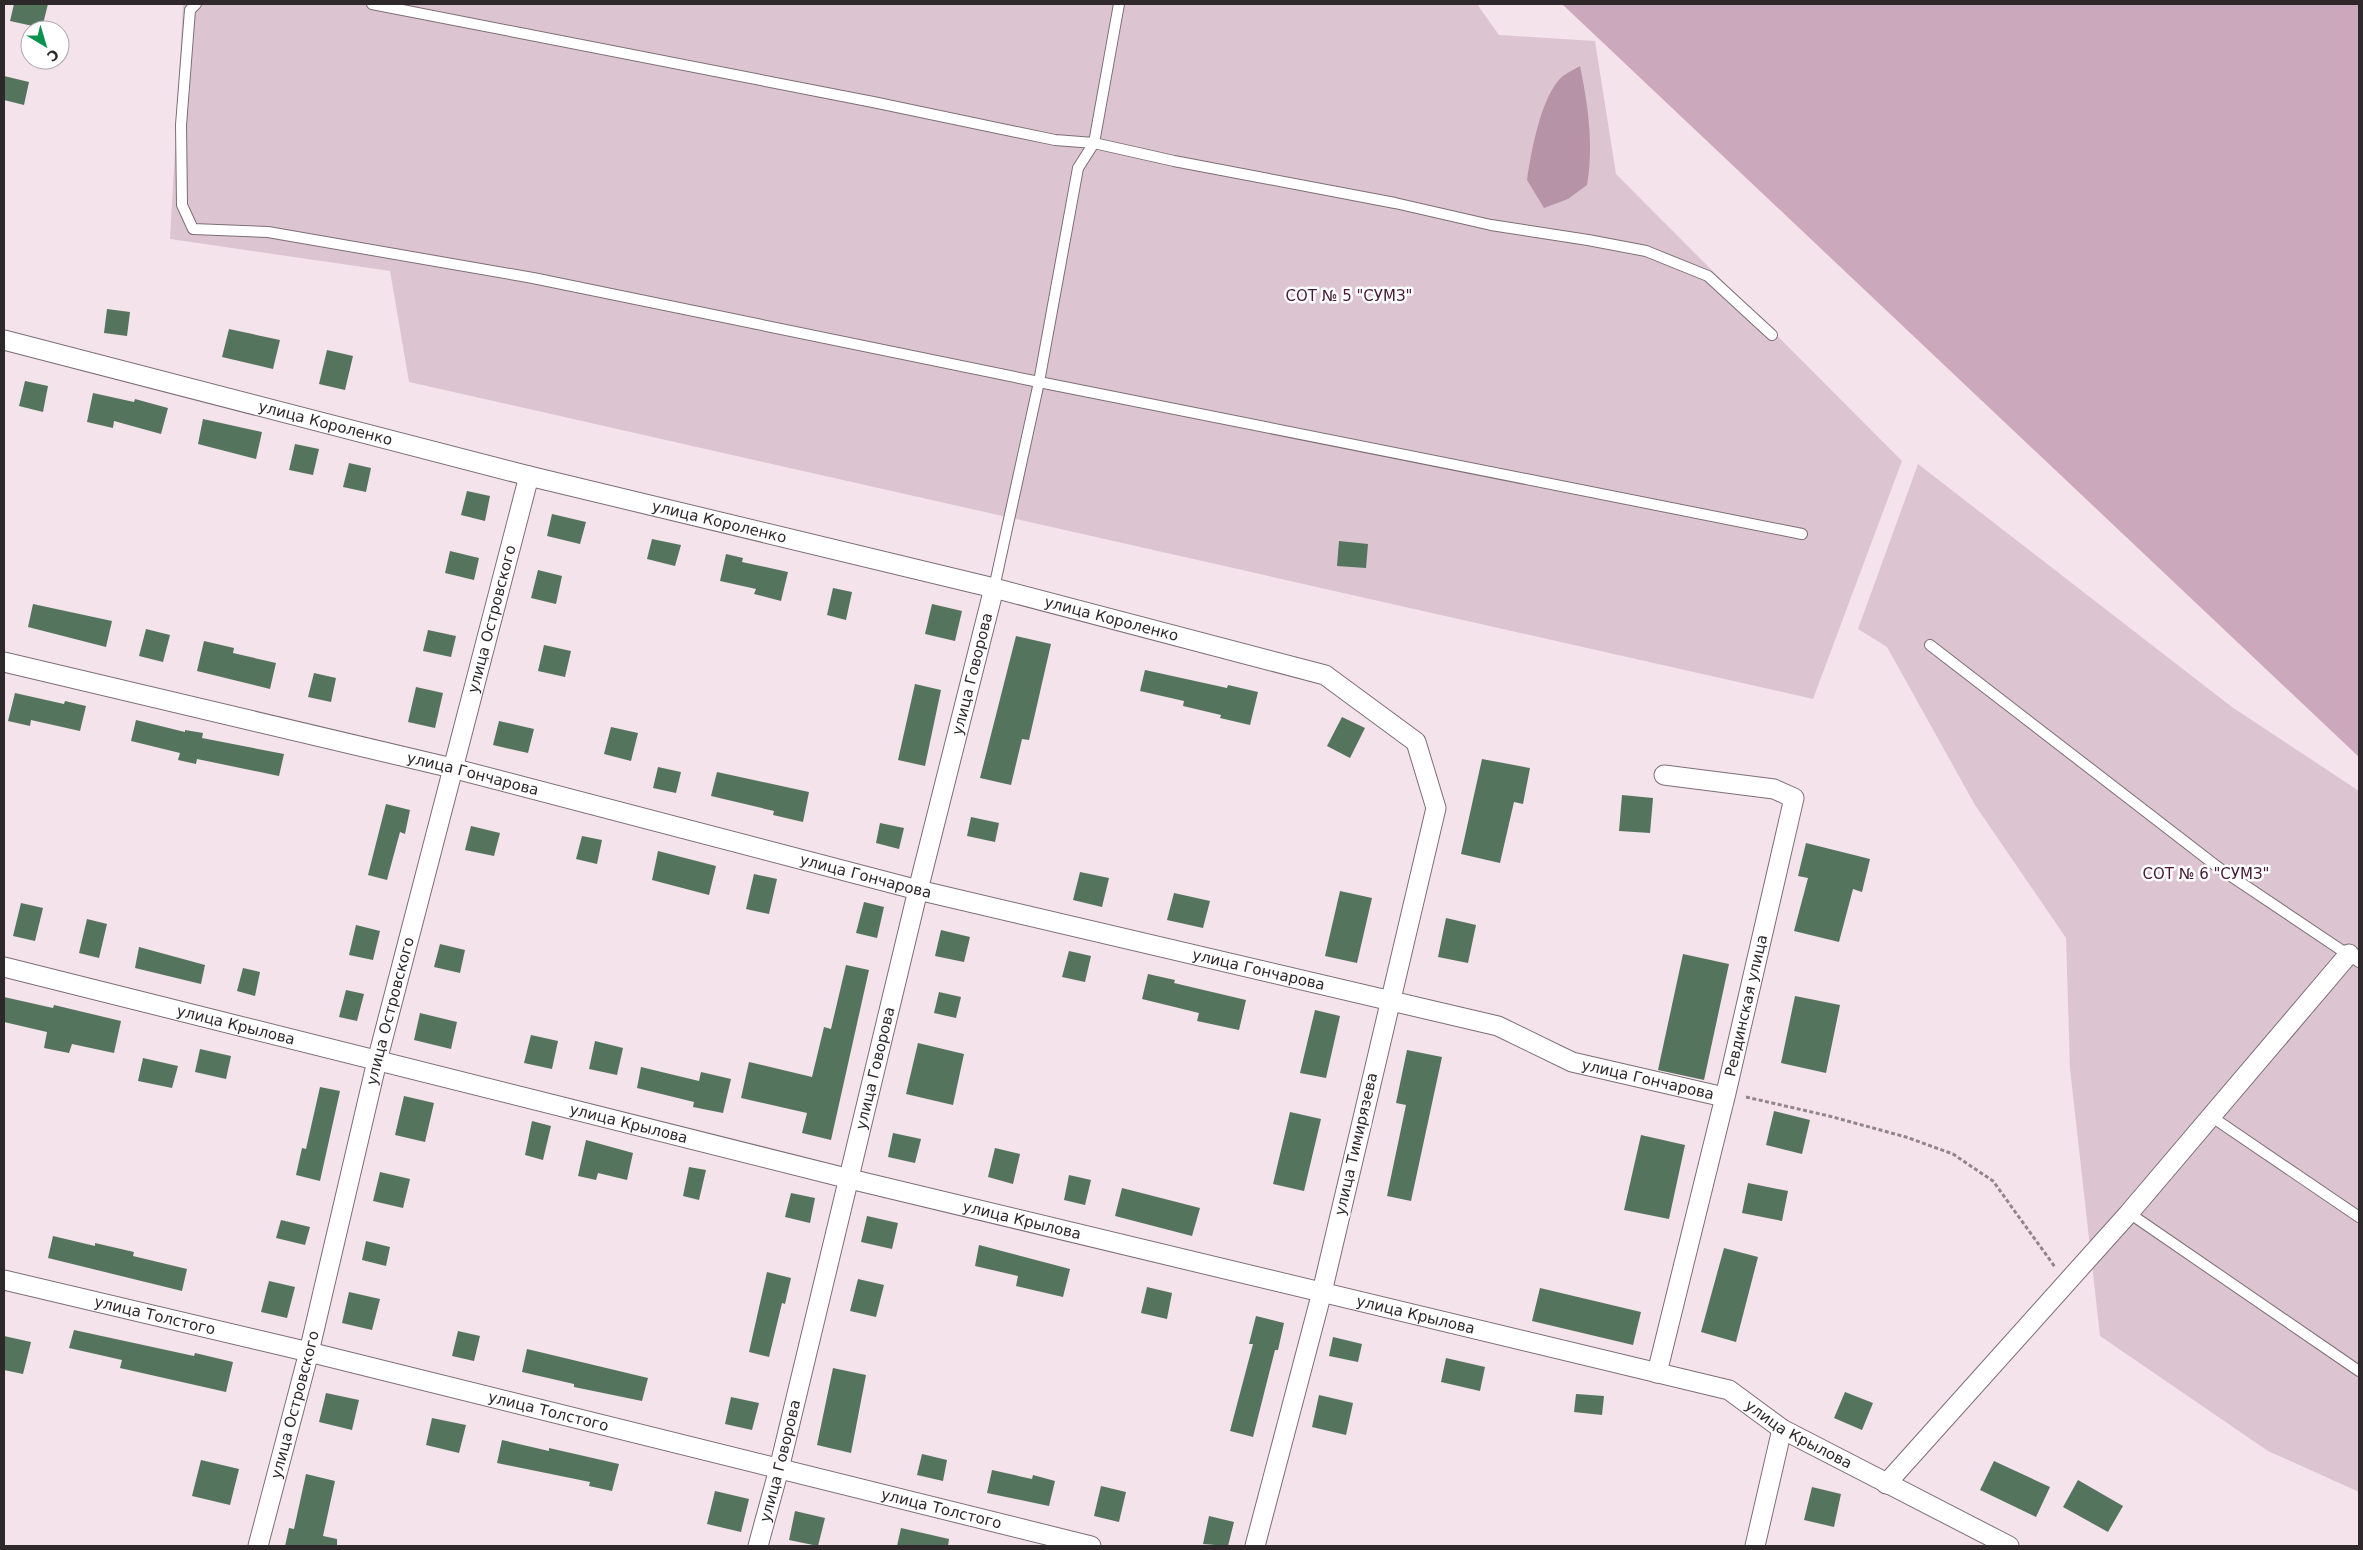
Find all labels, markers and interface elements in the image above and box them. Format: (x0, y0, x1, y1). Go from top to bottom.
north arrow (20, 20, 70, 70)
text: С (44, 46, 62, 65)
park label: СОТ № 5 "СУМЗ" (1286, 287, 1412, 305)
street label: улица Короленко (256, 397, 394, 449)
street label: улица Короленко (650, 497, 788, 547)
street label: улица Островского (464, 543, 520, 695)
street label: улица Короленко (1042, 593, 1180, 645)
street label: улица Говорова (948, 611, 996, 737)
street label: улица Гончарова (405, 749, 541, 799)
street label: улица Гончарова (798, 850, 933, 902)
park label: СОТ № 6 "СУМЗ" (2143, 865, 2269, 883)
street label: Ревдинская улица (1721, 933, 1771, 1078)
street label: улица Островского (363, 935, 418, 1087)
street label: улица Гончарова (1191, 946, 1327, 994)
street label: улица Крылова (175, 1002, 297, 1049)
street label: улица Говорова (852, 1005, 899, 1131)
street label: улица Гончарова (1580, 1056, 1716, 1103)
street label: улица Тимирязева (1331, 1071, 1381, 1217)
street label: улица Крылова (568, 1100, 690, 1147)
street label: улица Крылова (961, 1197, 1083, 1243)
street label: улица Крылова (1355, 1292, 1477, 1338)
street label: улица Толстого (93, 1293, 217, 1339)
street label: улица Островского (267, 1329, 323, 1481)
street label: улица Толстого (486, 1388, 611, 1435)
street label: улица Крылова (1742, 1396, 1855, 1473)
street label: улица Говорова (756, 1398, 804, 1524)
street label: улица Толстого (879, 1485, 1004, 1533)

